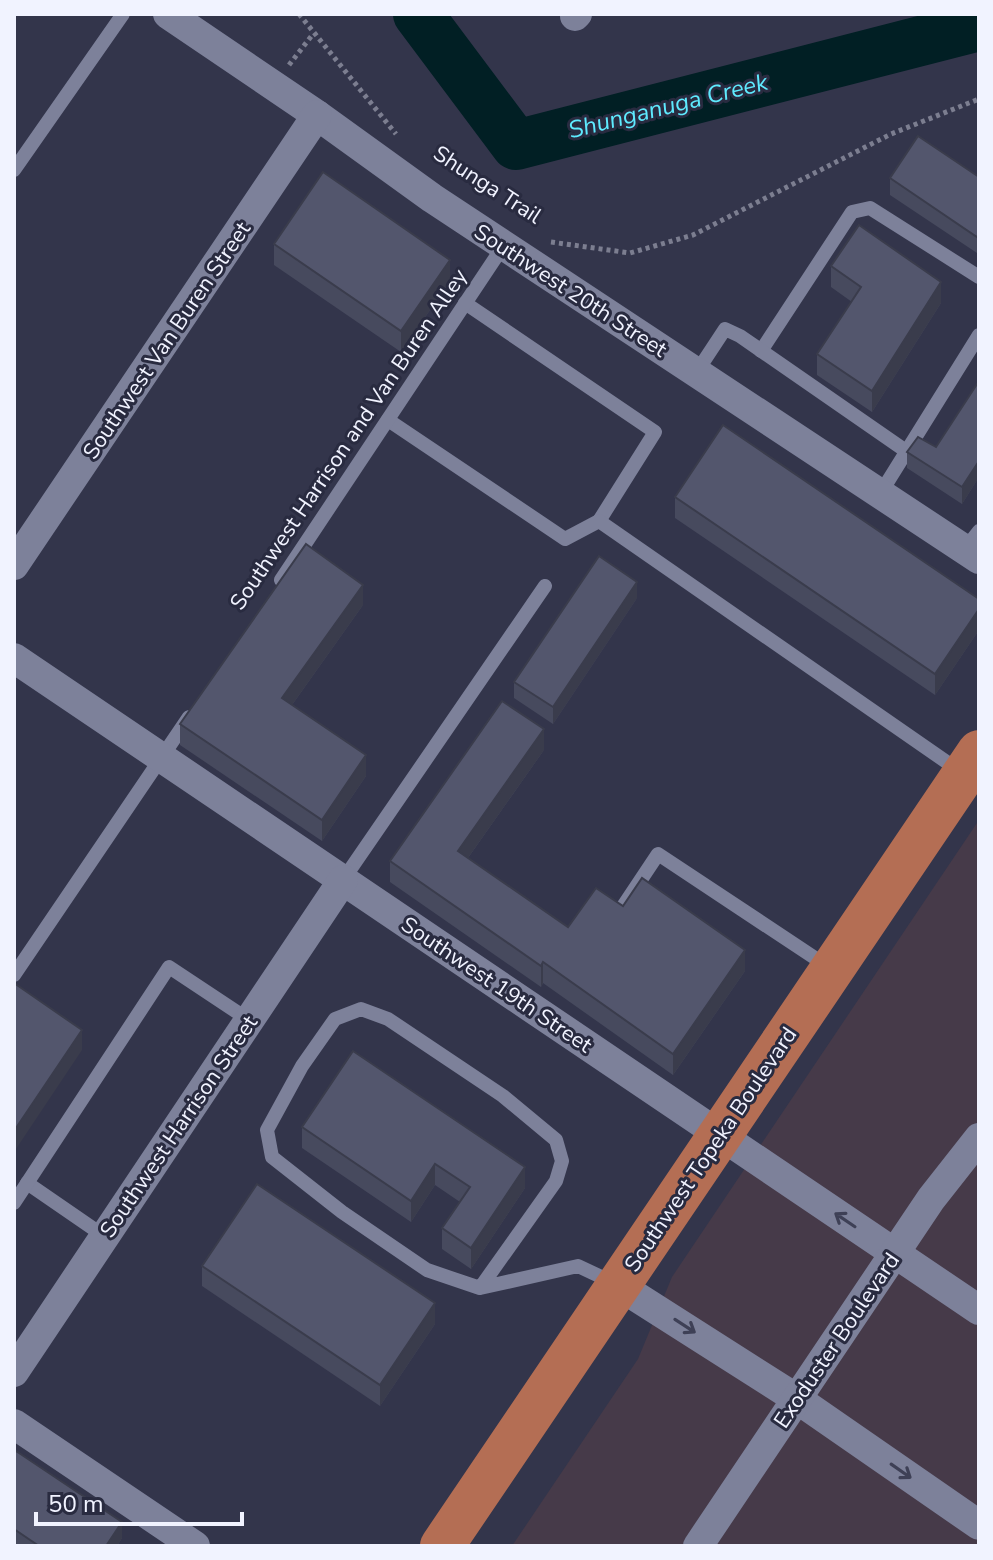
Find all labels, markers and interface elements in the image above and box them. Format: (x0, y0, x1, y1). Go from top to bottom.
water label: Shunganuga Creek (565, 66, 772, 146)
street label: Shunga Trail (427, 139, 548, 231)
street label: Southwest Van Buren Street (76, 216, 258, 465)
street label: Southwest 20th Street (468, 217, 673, 365)
street label: Southwest Harrison and Van Buren Alley (223, 263, 475, 616)
street label: Southwest 19th Street (395, 910, 598, 1060)
street label: Southwest Harrison Street (93, 1009, 265, 1244)
street label: Southwest Topeka Boulevard (617, 1021, 804, 1278)
one-way arrow (834, 1211, 856, 1228)
street label: Exoduster Boulevard (767, 1247, 907, 1434)
one-way arrow (673, 1318, 695, 1335)
one-way arrow (889, 1463, 911, 1479)
scale bar (36, 1476, 242, 1526)
text: 50 m (48, 1488, 104, 1520)

